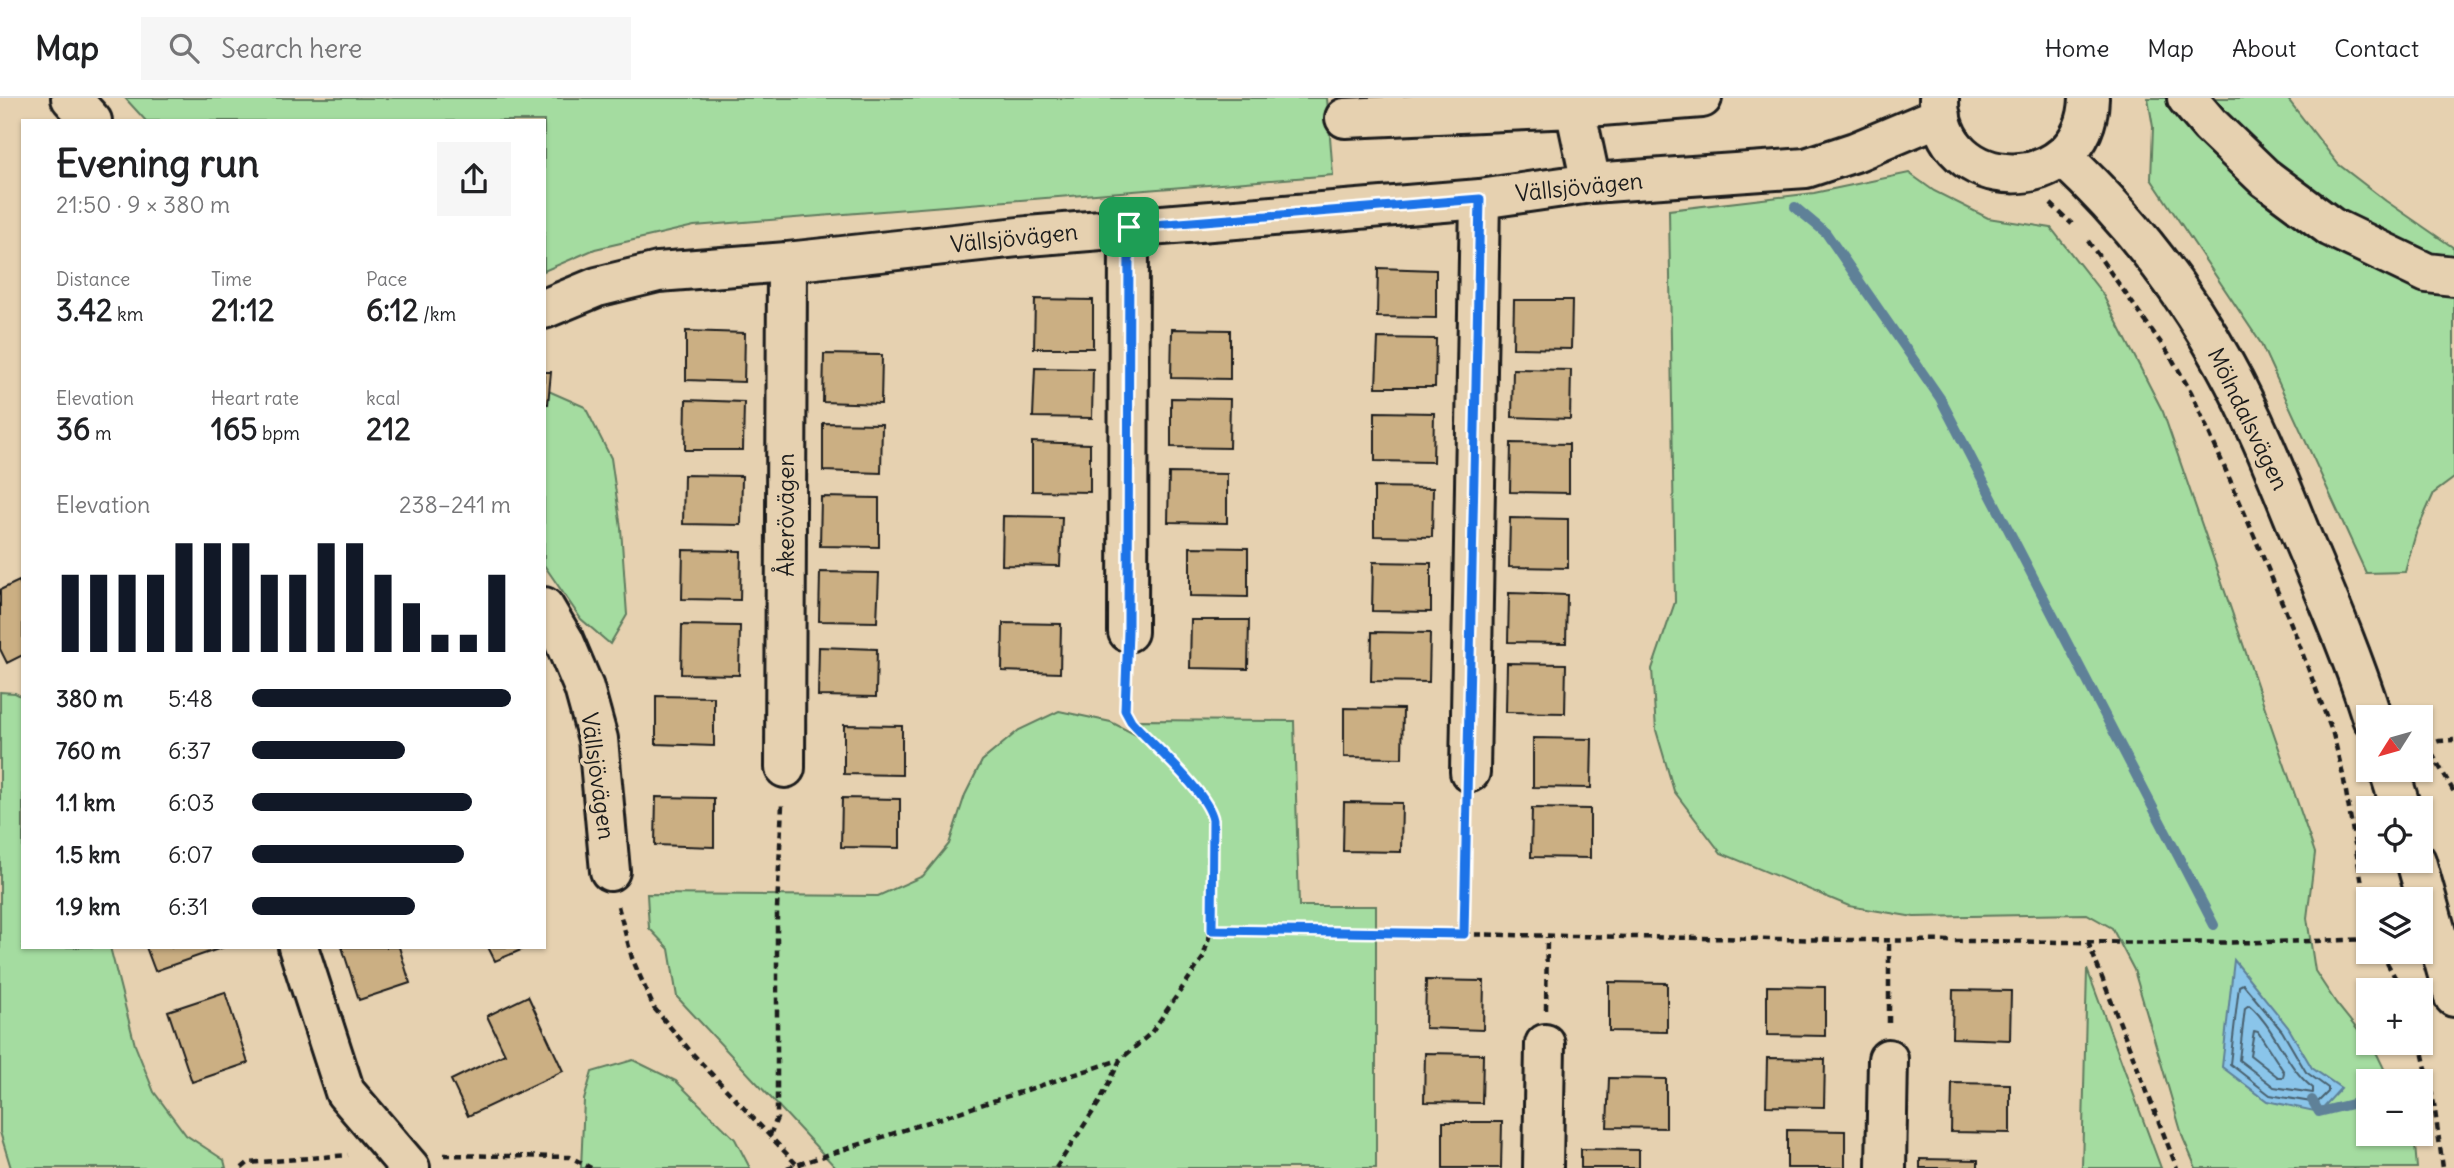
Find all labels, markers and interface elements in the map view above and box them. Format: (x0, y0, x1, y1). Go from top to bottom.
search box (141, 17, 631, 80)
text: Map (35, 27, 99, 69)
icon: search (165, 29, 203, 67)
text: Search here (221, 32, 362, 65)
text: Home (2045, 33, 2109, 63)
text: Map (2147, 33, 2194, 63)
text: About (2232, 33, 2296, 63)
text: Contact (2334, 33, 2419, 63)
text: Evening run (56, 140, 259, 187)
button: share (437, 142, 511, 216)
street label: Vällsjövägen (1514, 165, 1644, 208)
text: 21:50 · 9 × 380 m (56, 190, 230, 219)
pin (1099, 197, 1159, 257)
icon: arrive (1110, 208, 1148, 246)
street label: Vällsjövägen (949, 216, 1079, 259)
text: Distance (56, 267, 130, 291)
text: Time (211, 267, 252, 291)
text: Pace (366, 267, 407, 291)
text: 3.42 (56, 291, 112, 329)
text: 21:12 (211, 291, 274, 329)
text: 6:12 (366, 291, 418, 329)
text: km (112, 302, 143, 326)
text: /km (418, 302, 456, 326)
street label: Mölndalsvägen (2201, 343, 2295, 495)
text: Elevation (56, 386, 134, 410)
text: Heart rate (211, 386, 299, 410)
text: kcal (366, 386, 400, 410)
text: 36 (56, 410, 90, 448)
text: 165 (211, 410, 257, 448)
text: 212 (366, 410, 411, 448)
text: m (90, 421, 112, 445)
text: bpm (257, 421, 300, 445)
street label: Åkerövägen (771, 453, 800, 577)
text: Elevation (56, 490, 150, 519)
text: 238–241 m (399, 490, 511, 519)
text: 380 m (56, 684, 123, 713)
text: 5:48 (168, 684, 213, 713)
north arrow (2356, 705, 2432, 782)
map controls (2356, 705, 2433, 1146)
street label: Vällsjövägen (575, 711, 622, 841)
text: 760 m (56, 736, 121, 765)
text: 6:37 (168, 736, 211, 765)
text: 1.1 km (56, 788, 115, 817)
text: 6:03 (168, 788, 215, 817)
button: locate (2356, 796, 2433, 873)
text: 1.5 km (56, 840, 121, 869)
text: 6:07 (168, 840, 213, 869)
button: layers (2356, 887, 2433, 964)
text: 1.9 km (56, 892, 121, 921)
text: 6:31 (168, 892, 208, 921)
button: + (2356, 978, 2433, 1055)
button: − (2356, 1069, 2433, 1146)

